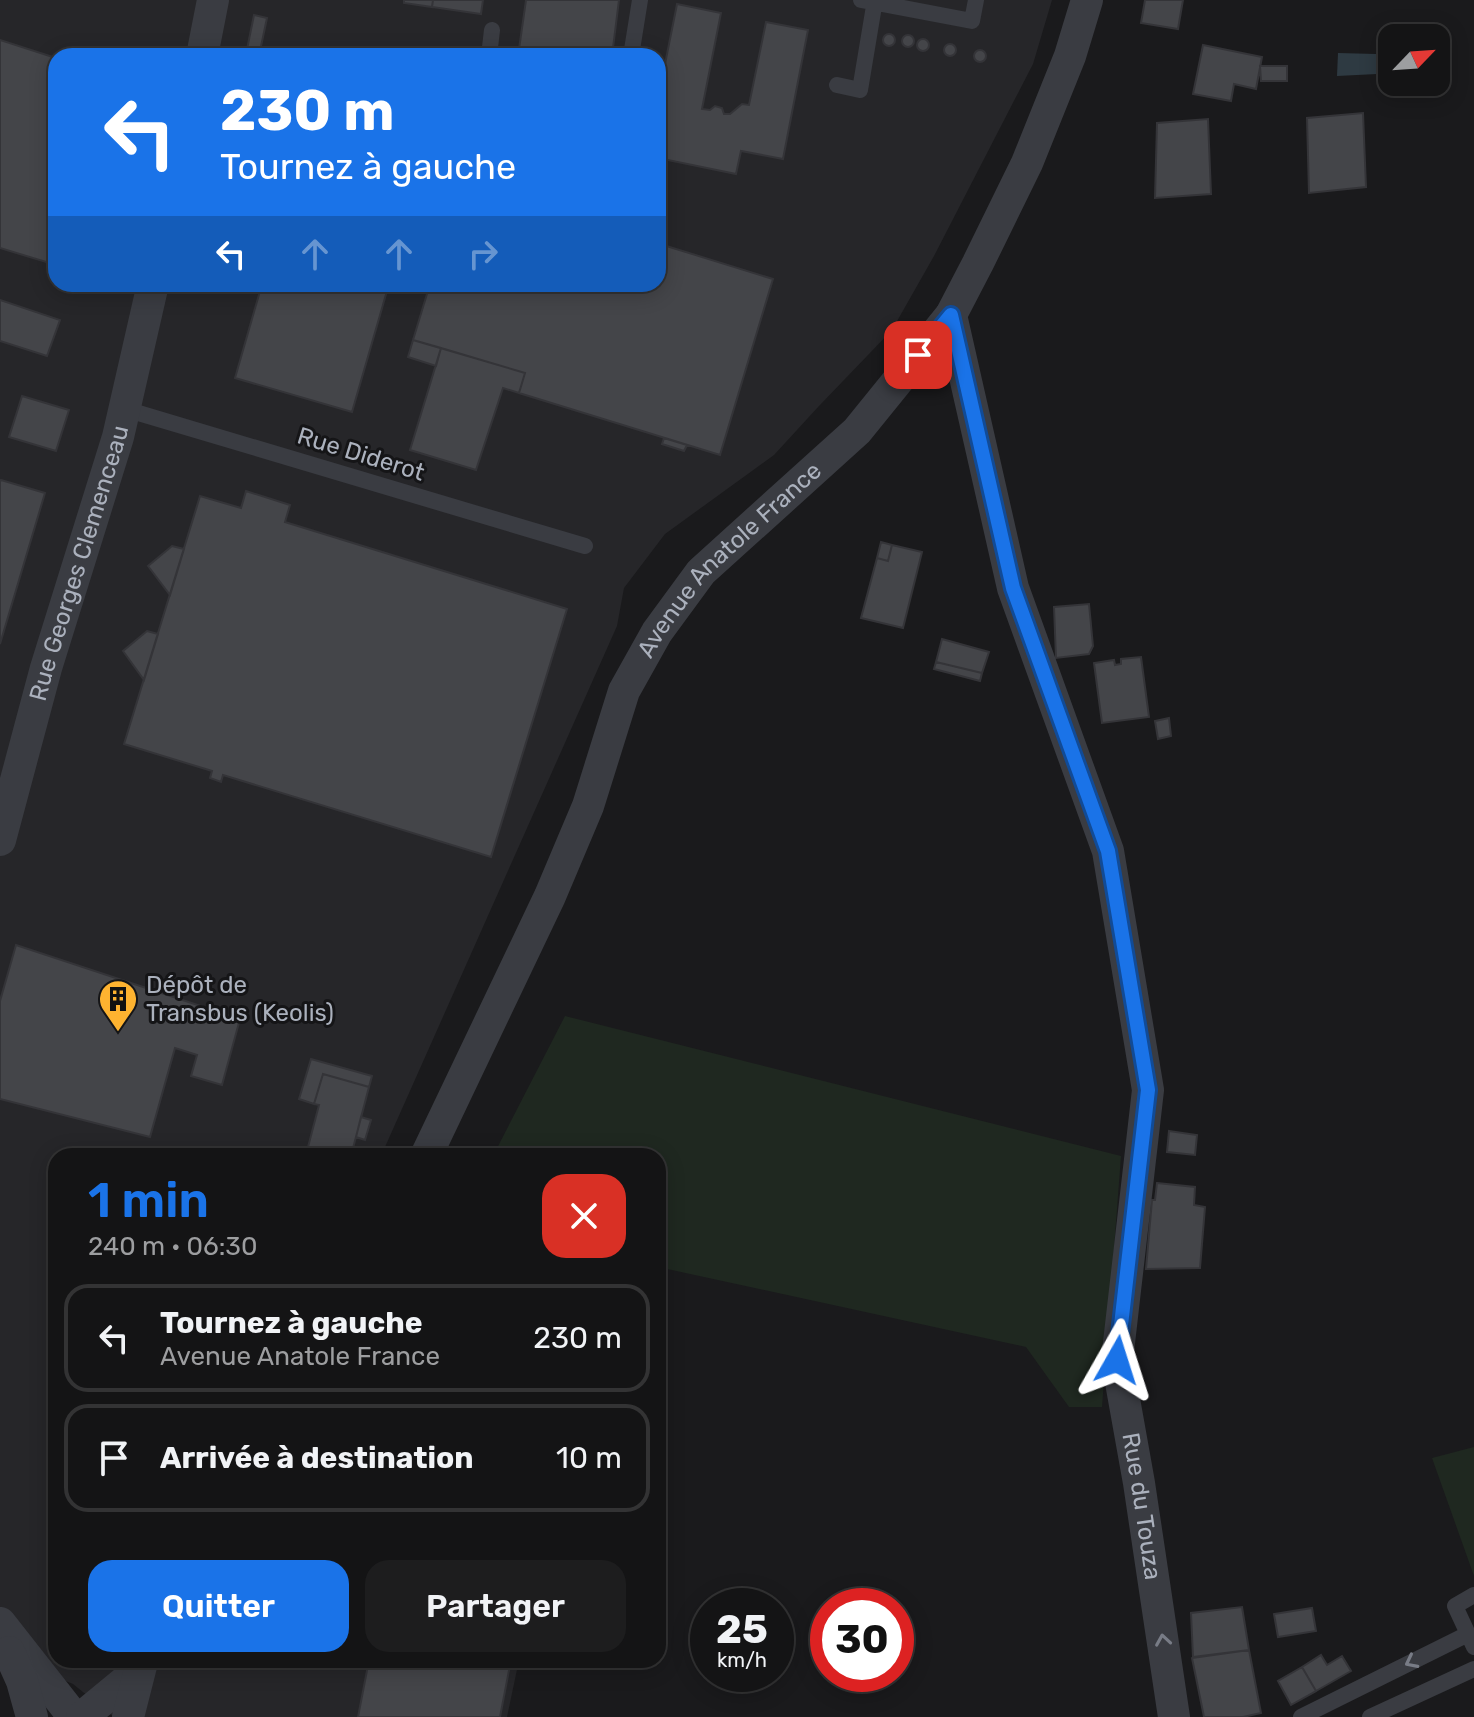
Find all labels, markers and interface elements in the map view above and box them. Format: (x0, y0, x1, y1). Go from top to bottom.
north arrow (1378, 24, 1450, 96)
map controls (1378, 24, 1450, 96)
text: 230 m (220, 78, 395, 144)
icon: left (88, 80, 192, 184)
text: Tournez à gauche (220, 145, 516, 188)
icon: left (209, 232, 253, 276)
icon: ahead (293, 232, 337, 276)
icon: ahead (377, 232, 421, 276)
icon: right (461, 232, 505, 276)
pin (884, 321, 952, 389)
icon: arrive (896, 333, 940, 377)
street label: Rue Diderot (294, 421, 428, 487)
street label: Rue Georges Clemenceau (24, 423, 134, 704)
street label: Avenue Anatole France (632, 456, 827, 663)
place label: Dépôt de Transbus (Keolis) (146, 971, 334, 1027)
building icon: Dépôt de Transbus (Keolis) (97, 978, 139, 1033)
text: 1 min (88, 1172, 209, 1229)
button: close (542, 1174, 626, 1258)
text: 240 m · 06:30 (88, 1231, 257, 1262)
text: Tournez à gauche (160, 1305, 423, 1341)
icon: left (92, 1316, 136, 1360)
position arrow (1075, 1318, 1159, 1402)
text: 230 m (533, 1320, 622, 1356)
text: Avenue Anatole France (160, 1341, 440, 1372)
street label: Rue du Touza (1116, 1430, 1167, 1582)
icon: arrive (92, 1436, 136, 1480)
text: Arrivée à destination (160, 1440, 474, 1476)
text: 10 m (556, 1440, 622, 1476)
button: Quitter (88, 1560, 349, 1652)
button: Partager (365, 1560, 626, 1652)
speed limit sign: 30 (810, 1588, 914, 1692)
text: 25 (716, 1606, 768, 1653)
one-way arrow (1155, 1633, 1172, 1647)
text: km/h (717, 1648, 767, 1672)
one-way arrow (1405, 1652, 1420, 1668)

